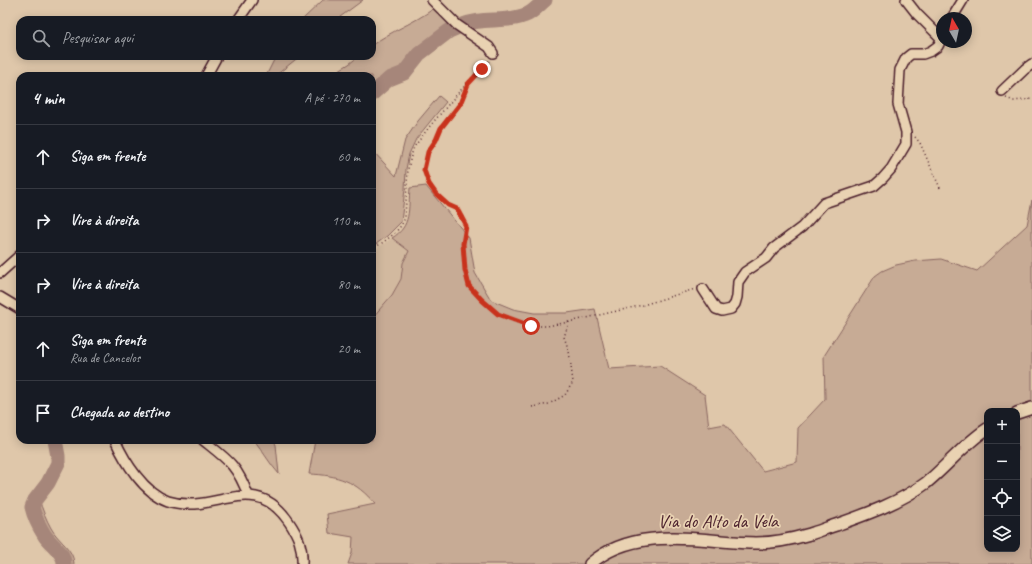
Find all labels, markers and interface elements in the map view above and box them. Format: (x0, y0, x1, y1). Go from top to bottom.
north arrow (936, 12, 972, 48)
search box (16, 16, 376, 60)
icon: search (30, 27, 52, 49)
text: Pesquisar aqui (62, 29, 133, 48)
route end (473, 60, 491, 78)
text: 4 min (32, 88, 65, 109)
text: A pé · 270 m (304, 90, 360, 106)
icon: ahead (32, 146, 54, 168)
text: Siga em frente (70, 147, 146, 166)
text: 60 m (338, 149, 360, 165)
icon: right (32, 210, 54, 232)
text: Vire à direita (70, 211, 139, 230)
text: 110 m (332, 213, 360, 229)
icon: right (32, 274, 54, 296)
text: Vire à direita (70, 275, 139, 294)
text: 80 m (338, 277, 360, 293)
route start (522, 317, 540, 335)
text: Siga em frente (70, 331, 146, 350)
icon: ahead (32, 338, 54, 360)
text: 20 m (338, 341, 360, 357)
text: Rua de Cancelos (70, 350, 140, 366)
icon: arrive (32, 402, 54, 424)
text: Chegada ao destino (70, 403, 169, 422)
map controls (984, 408, 1020, 552)
button: + (984, 408, 1020, 444)
button: − (984, 444, 1020, 480)
button: locate (984, 480, 1020, 516)
street label: Via do Alto da Vela (658, 509, 780, 533)
button: layers (984, 516, 1020, 552)

